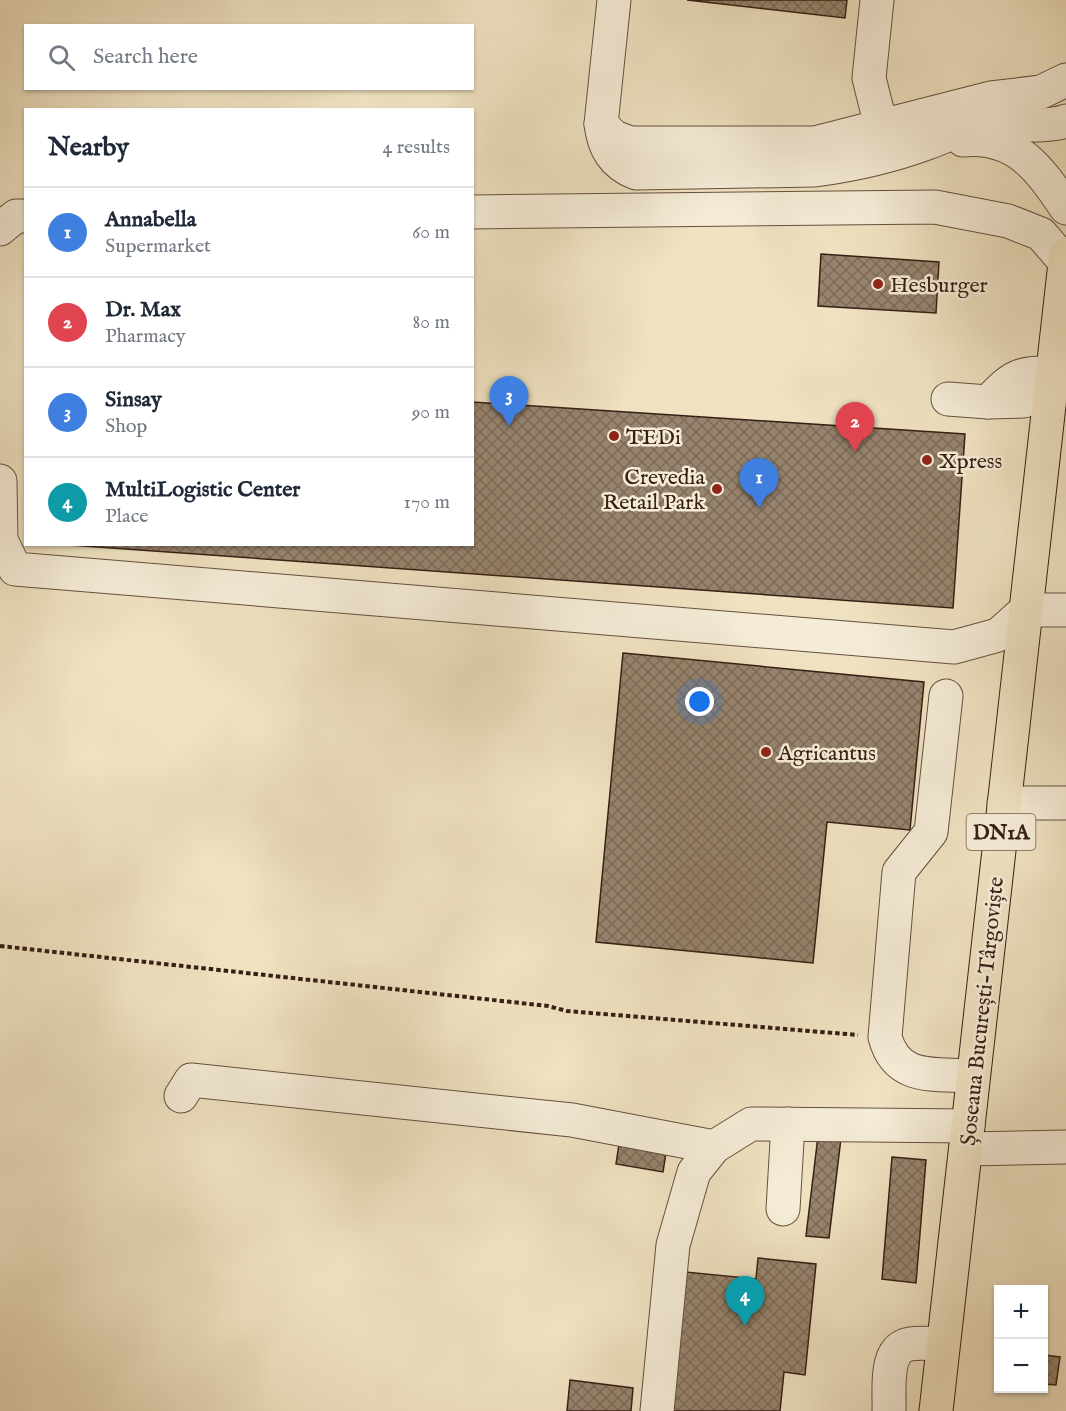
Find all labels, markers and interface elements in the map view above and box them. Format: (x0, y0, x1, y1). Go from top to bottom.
search box (24, 24, 474, 90)
icon: search (45, 41, 78, 74)
text: Search here (93, 43, 198, 71)
text: Nearby (48, 131, 129, 164)
text: 4 results (383, 135, 450, 160)
text: Annabella (105, 206, 196, 234)
text: 1 (64, 220, 71, 245)
text: 60 m (412, 220, 450, 245)
text: Supermarket (105, 234, 211, 259)
place label: Hesburger (890, 272, 988, 300)
marker: Hesburger (871, 277, 885, 291)
text: Dr. Max (105, 296, 181, 324)
text: 2 (63, 310, 72, 335)
text: 80 m (413, 310, 450, 335)
text: Pharmacy (105, 324, 186, 349)
pin: 3 (490, 376, 528, 426)
text: Sinsay (105, 386, 162, 414)
text: 3 (64, 400, 71, 425)
text: 90 m (412, 400, 450, 425)
pin: 2 (836, 402, 874, 452)
text: Shop (105, 414, 147, 439)
place label: TEDi (626, 424, 681, 452)
marker: TEDi (607, 429, 621, 443)
place label: Xpress (939, 448, 1002, 476)
marker: Xpress (920, 453, 934, 467)
pin: 1 (740, 458, 778, 508)
place label: Crevedia Retail Park (603, 464, 705, 517)
text: MultiLogistic Center (105, 476, 300, 504)
marker: Crevedia Retail Park (710, 482, 724, 496)
text: 4 (63, 490, 72, 515)
text: 170 m (404, 490, 450, 515)
text: Place (105, 504, 148, 529)
your location (685, 687, 714, 716)
place label: Agricantus (777, 740, 876, 768)
marker: Agricantus (759, 745, 773, 759)
road number: DN1A (966, 814, 1036, 850)
street label: Șoseaua București-Târgoviște (955, 875, 1011, 1147)
pin: 4 (726, 1276, 764, 1326)
map controls (994, 1285, 1048, 1393)
button: + (994, 1285, 1048, 1339)
button: − (994, 1339, 1048, 1393)

